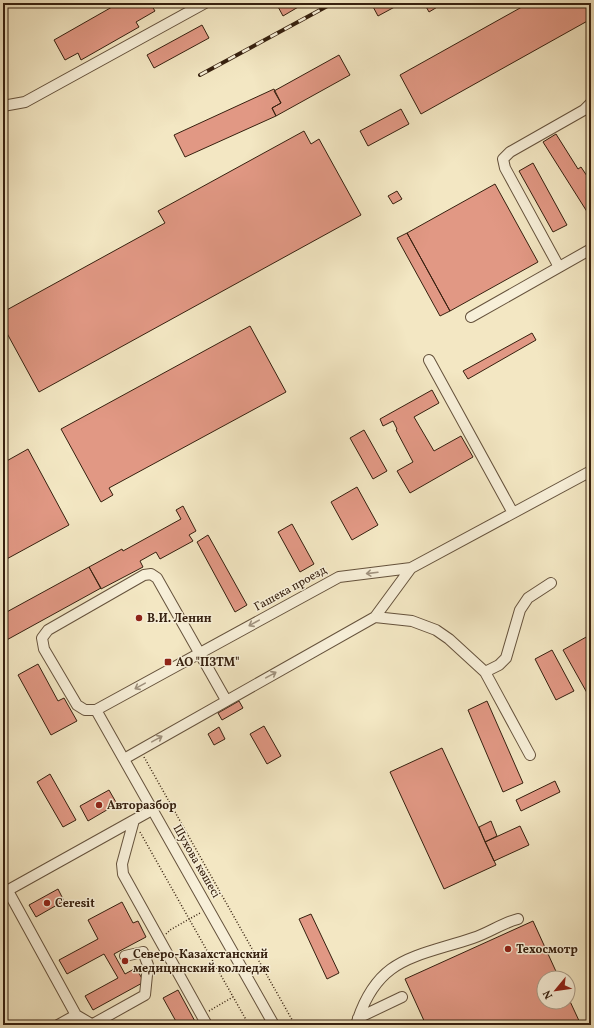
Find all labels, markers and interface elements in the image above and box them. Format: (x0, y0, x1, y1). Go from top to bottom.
street label: Гашека проезд (251, 562, 330, 615)
one-way arrow (366, 569, 379, 576)
place label: В.И. Ленин (147, 611, 212, 627)
marker: В.И. Ленин (134, 613, 144, 623)
one-way arrow (248, 620, 260, 627)
place label: АО "ПЗТМ" (176, 655, 240, 671)
marker: АО "ПЗТМ" (163, 657, 173, 667)
one-way arrow (264, 671, 276, 679)
one-way arrow (134, 682, 146, 690)
one-way arrow (151, 735, 163, 743)
place label: Авторазбор (107, 798, 177, 814)
marker: Авторазбор (94, 800, 104, 810)
street label: Шухова көшесі (169, 822, 224, 901)
place label: Ceresit (55, 896, 95, 912)
marker: Ceresit (42, 898, 52, 908)
place label: Техосмотр (516, 942, 578, 958)
marker: Техосмотр (503, 944, 513, 954)
place label: Северо-Казахстанский медицинский колледж (133, 947, 270, 977)
marker: Северо-Казахстанский медицинский колледж (120, 956, 130, 966)
north arrow (536, 970, 576, 1010)
text: N (540, 987, 557, 1001)

